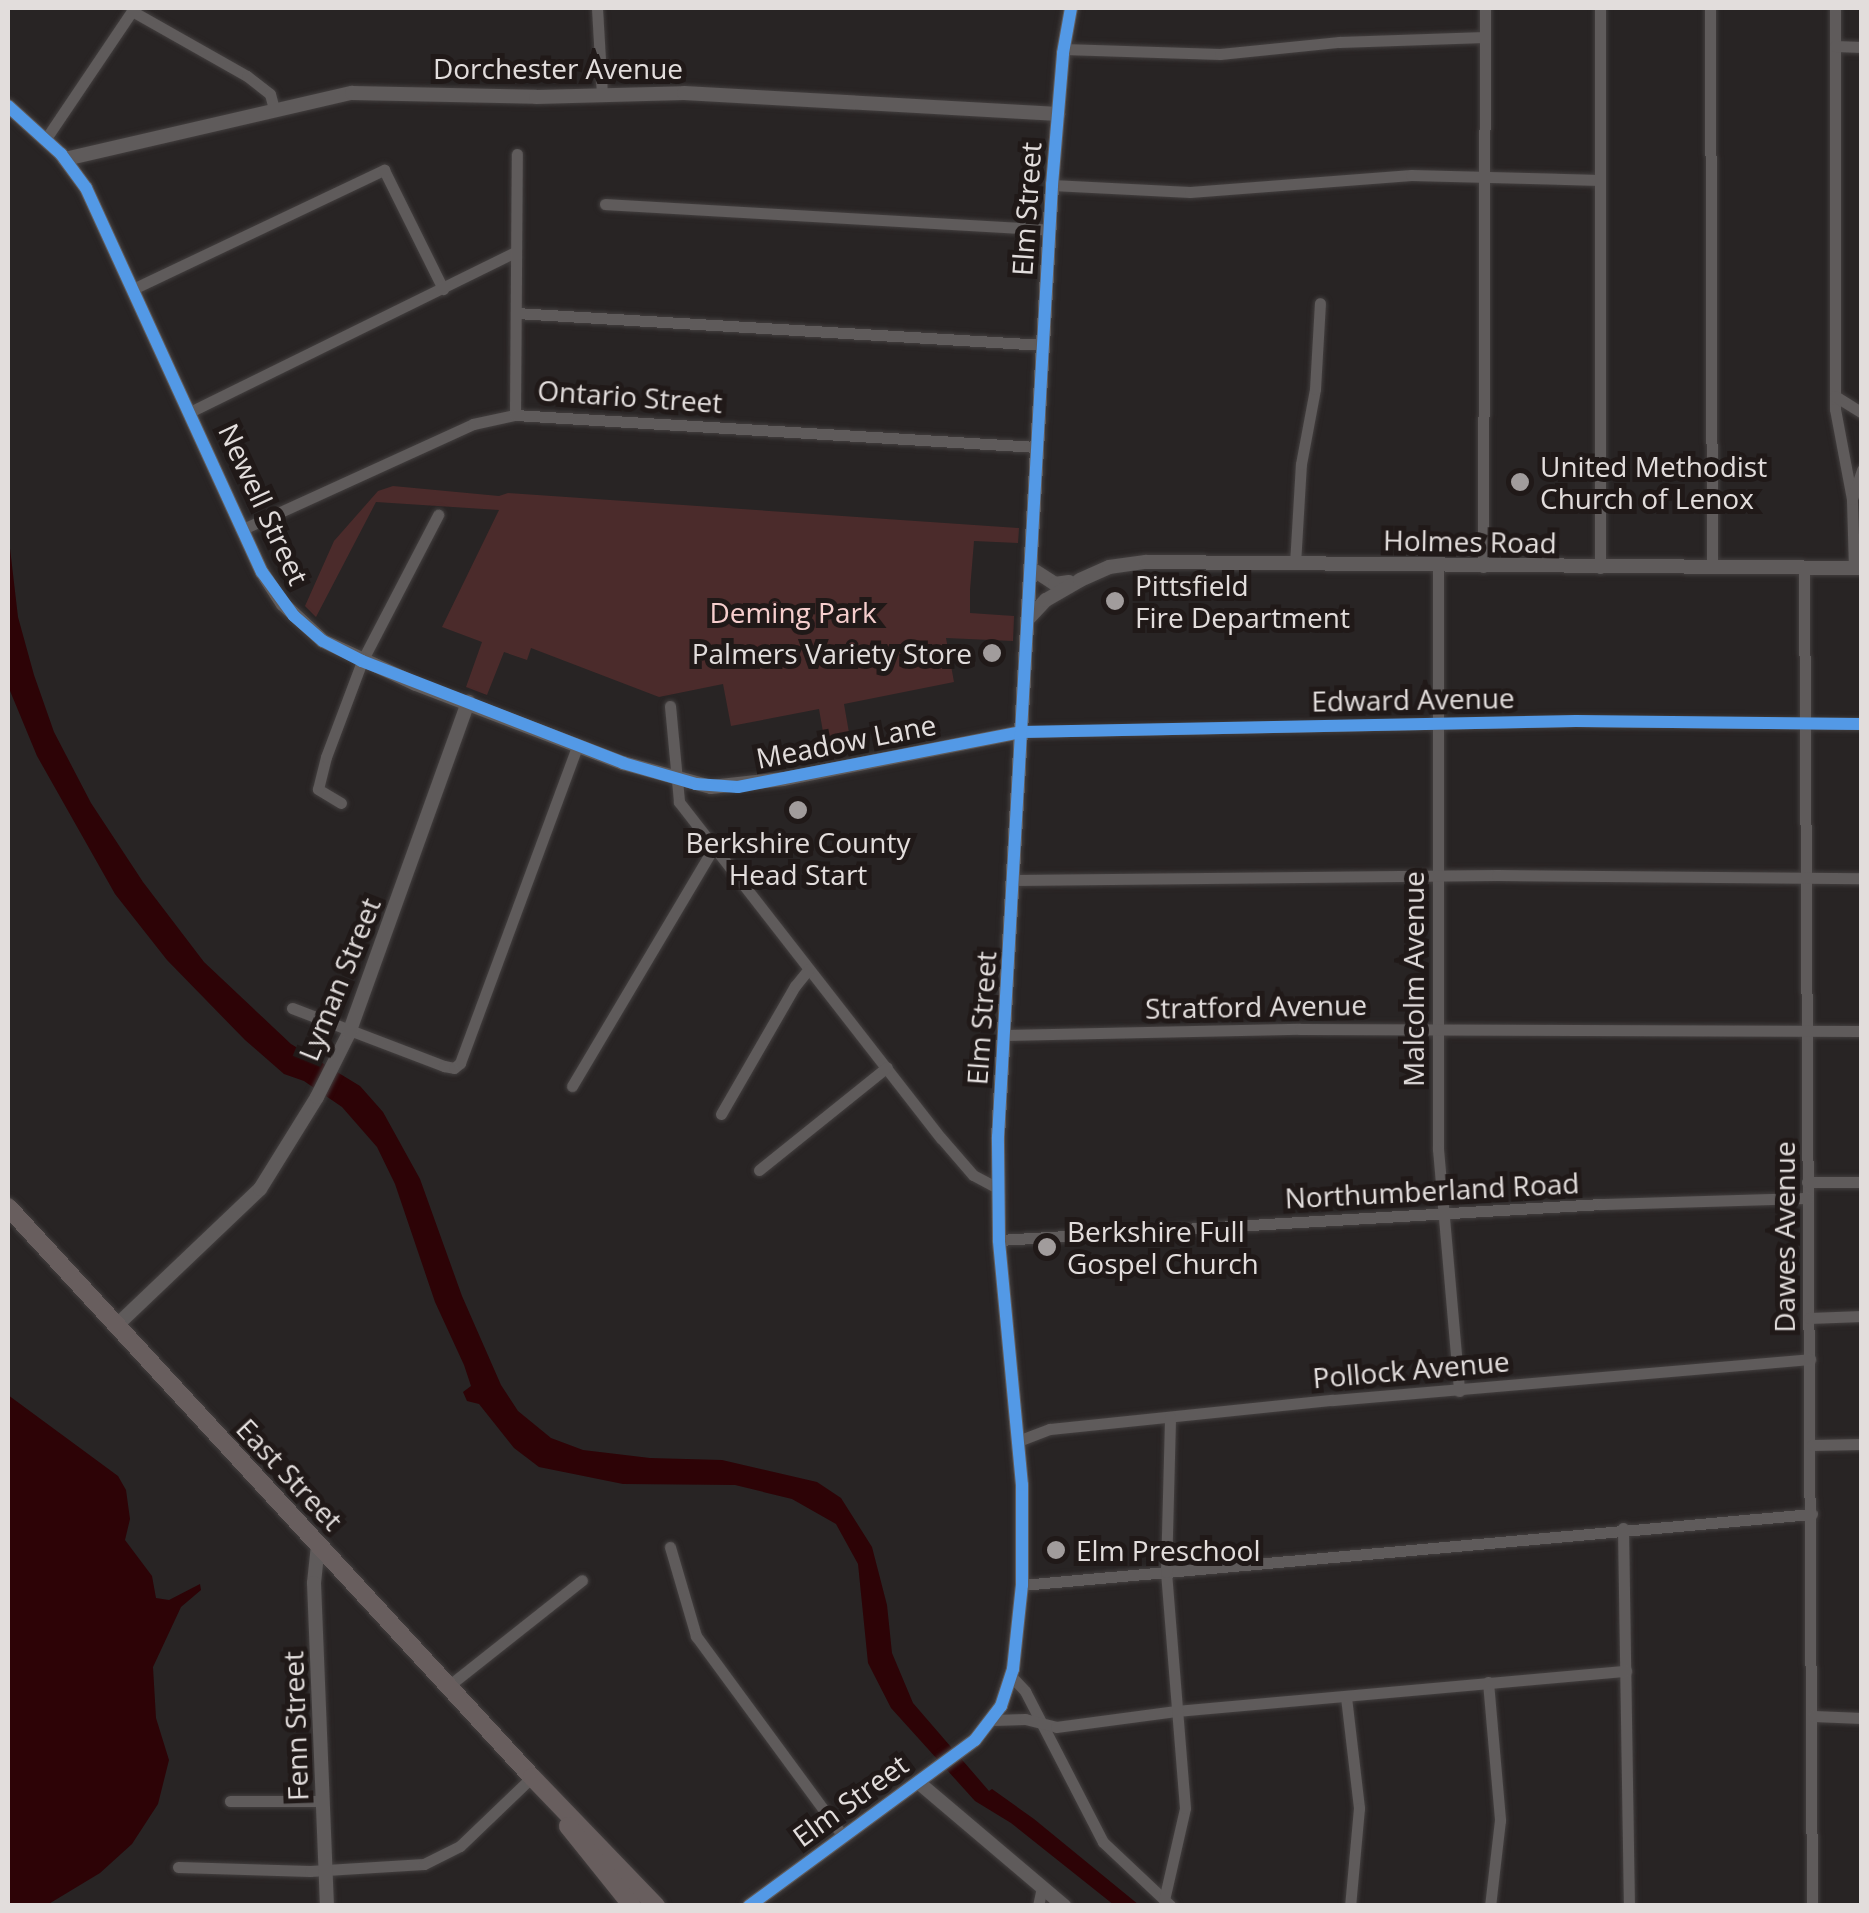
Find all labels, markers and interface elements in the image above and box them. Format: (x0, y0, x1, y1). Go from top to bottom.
street label: Dorchester Avenue (433, 51, 683, 85)
street label: Elm Street (1005, 141, 1047, 277)
street label: Ontario Street (536, 373, 724, 419)
street label: Newell Street (212, 418, 316, 590)
place label: United Methodist Church of Lenox (1540, 449, 1767, 515)
marker: United Methodist Church of Lenox (1509, 471, 1531, 493)
street label: Holmes Road (1383, 523, 1557, 559)
place label: Pittsfield Fire Department (1135, 568, 1350, 634)
marker: Pittsfield Fire Department (1104, 590, 1126, 612)
park label: Deming Park (709, 595, 877, 629)
place label: Palmers Variety Store (692, 636, 972, 670)
marker: Palmers Variety Store (981, 642, 1003, 664)
street label: Edward Avenue (1311, 680, 1515, 718)
street label: Meadow Lane (753, 707, 939, 775)
marker: Berkshire County Head Start (787, 799, 809, 821)
place label: Berkshire County Head Start (686, 825, 910, 891)
street label: Malcolm Avenue (1396, 871, 1430, 1087)
street label: Lyman Street (291, 893, 387, 1065)
street label: Elm Street (960, 950, 1002, 1086)
street label: Stratford Avenue (1145, 987, 1367, 1025)
street label: Dawes Avenue (1767, 1141, 1801, 1333)
street label: Northumberland Road (1284, 1166, 1580, 1214)
place label: Berkshire Full Gospel Church (1067, 1214, 1259, 1280)
marker: Berkshire Full Gospel Church (1036, 1236, 1058, 1258)
street label: Pollock Avenue (1311, 1344, 1511, 1394)
street label: East Street (230, 1411, 350, 1537)
place label: Elm Preschool (1076, 1533, 1261, 1567)
marker: Elm Preschool (1045, 1539, 1067, 1561)
street label: Fenn Street (276, 1650, 314, 1802)
street label: Elm Street (786, 1747, 914, 1853)

